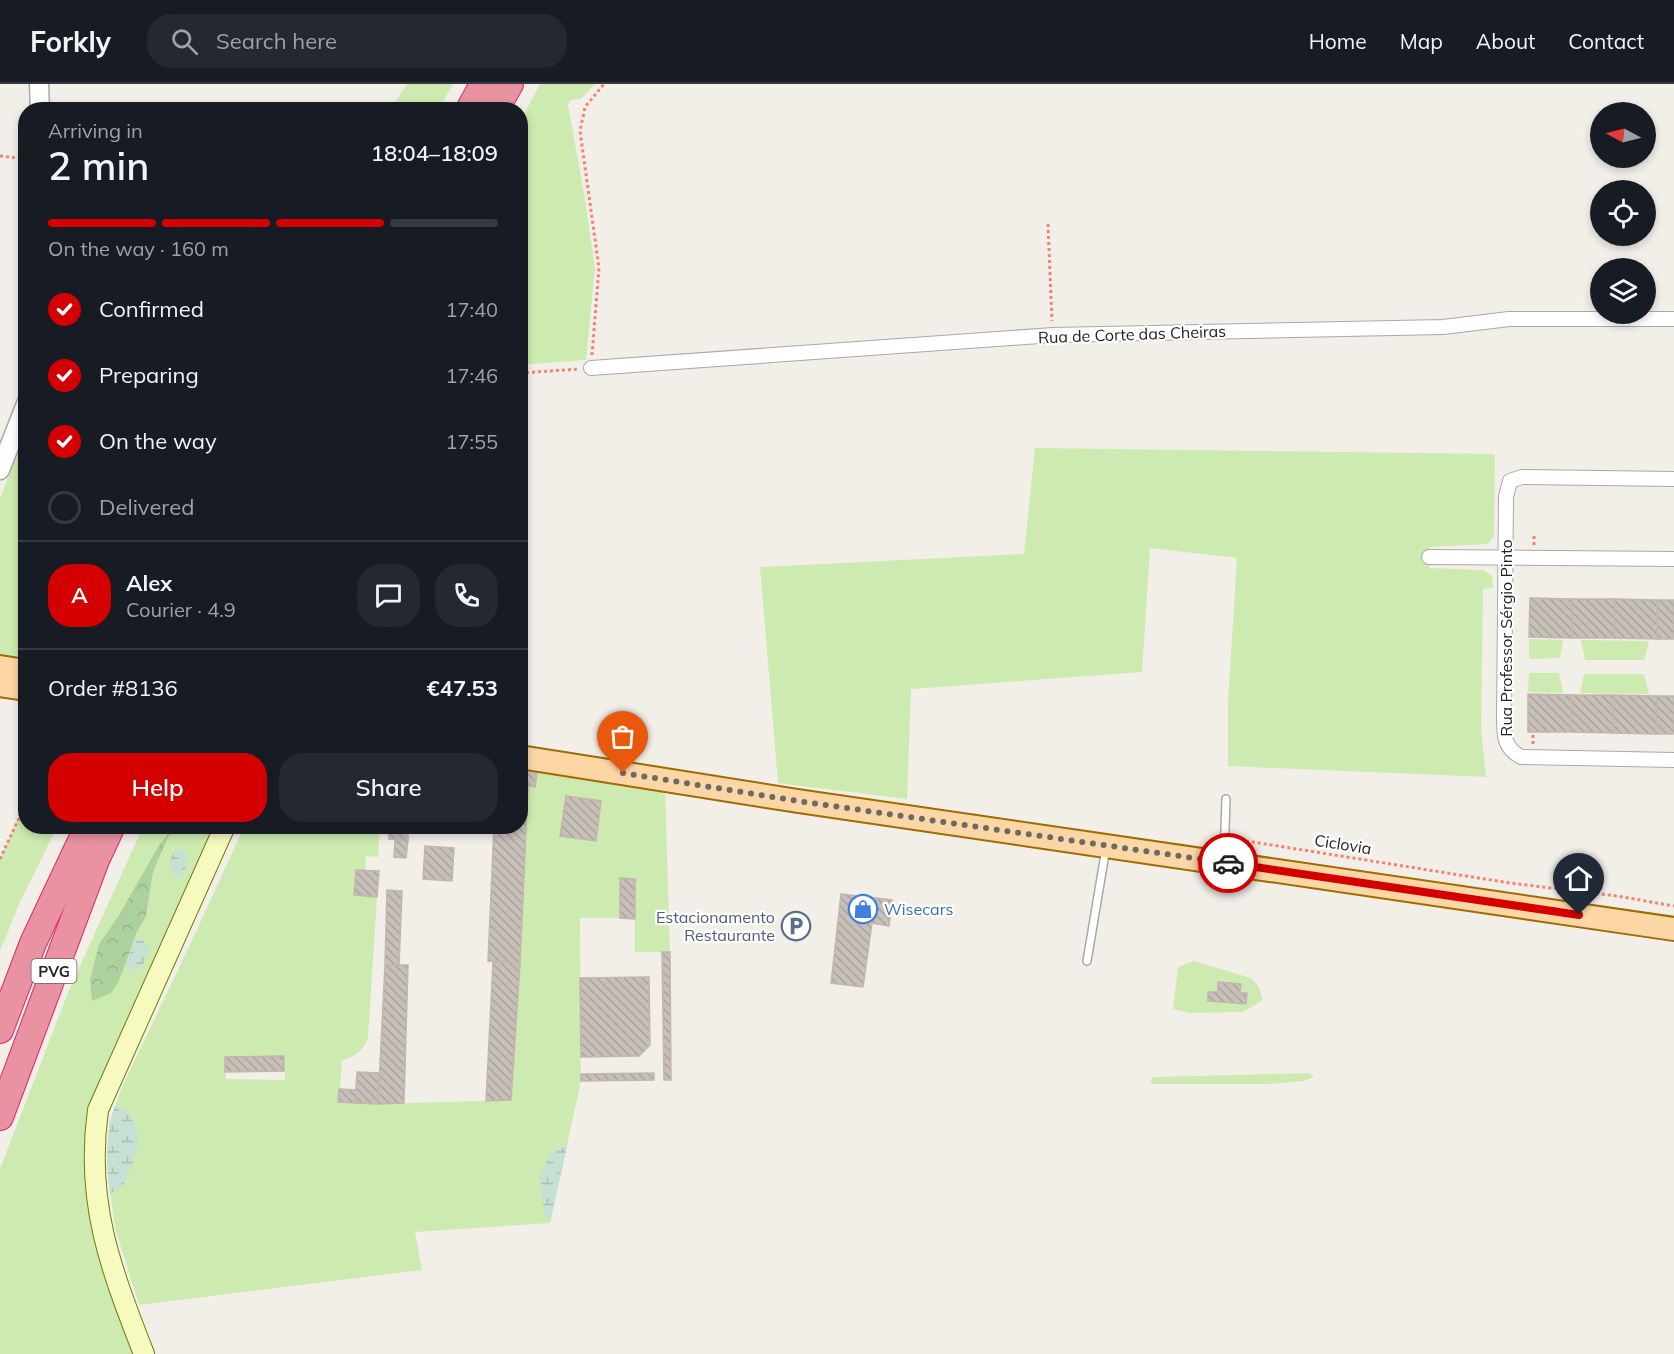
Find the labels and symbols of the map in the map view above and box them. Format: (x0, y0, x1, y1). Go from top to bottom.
north arrow (1590, 102, 1656, 168)
street label: Rua de Corte das Cheiras (1038, 321, 1226, 347)
street label: Rua Professor Sérgio Pinto (1496, 539, 1516, 737)
pin (597, 711, 648, 773)
street label: Ciclovia (1313, 830, 1373, 858)
courier (1198, 833, 1258, 893)
pin (1553, 853, 1604, 915)
shop icon: Wisecars (847, 893, 879, 925)
place label: Wisecars (884, 899, 953, 919)
place label: Estacionamento Restaurante (656, 907, 775, 945)
parking icon: Estacionamento Restaurante (780, 910, 812, 942)
road number: PVG (32, 959, 76, 983)

